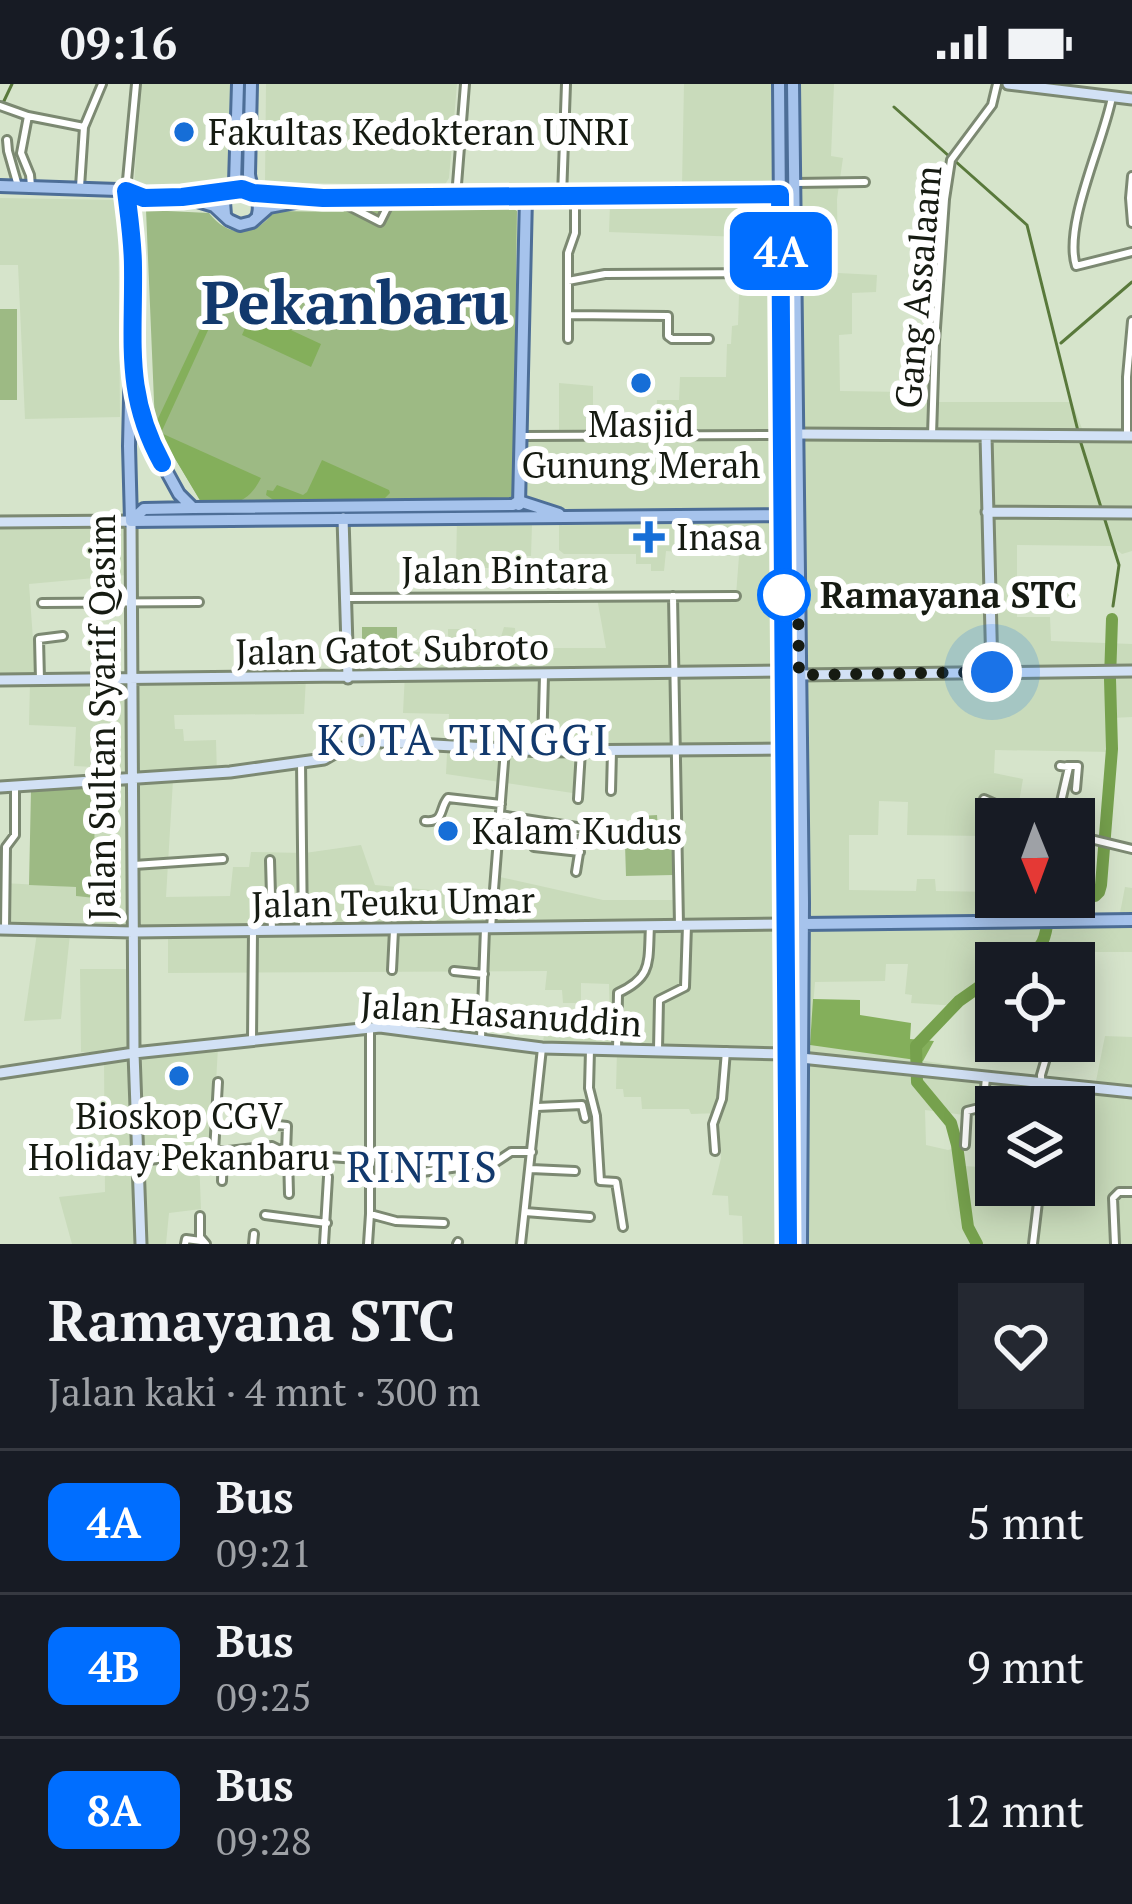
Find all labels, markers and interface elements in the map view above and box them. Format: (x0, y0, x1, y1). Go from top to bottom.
text: 09:16 (60, 12, 177, 72)
place label: Fakultas Kedokteran UNRI (208, 108, 630, 155)
marker: Fakultas Kedokteran UNRI (171, 119, 197, 145)
street label: Gang Assalaam (883, 164, 952, 410)
line badge: 4A (727, 212, 835, 290)
text: 4A (754, 223, 808, 279)
district label: Pekanbaru (201, 262, 509, 341)
marker: Masjid Gunung Merah (628, 370, 654, 396)
place label: Masjid Gunung Merah (521, 400, 761, 488)
place label: Inasa (676, 513, 762, 560)
street label: Jalan Sultan Syarif Qasim (78, 514, 125, 920)
marker: Inasa (633, 521, 665, 553)
street label: Jalan Bintara (401, 546, 609, 593)
marker: Ramayana STC (759, 570, 809, 620)
place label: Ramayana STC (820, 571, 1077, 618)
street label: Jalan Gatot Subroto (235, 622, 549, 675)
your location (962, 642, 1022, 702)
district label: KOTA TINGGI (317, 711, 611, 767)
north arrow (975, 798, 1095, 918)
map controls (975, 798, 1095, 1206)
place label: Kalam Kudus (472, 807, 682, 854)
marker: Kalam Kudus (435, 818, 461, 844)
street label: Jalan Teuku Umar (251, 876, 535, 927)
button: locate (975, 942, 1095, 1062)
street label: Jalan Hasanuddin (359, 980, 643, 1047)
marker: Bioskop CGV Holiday Pekanbaru (166, 1063, 192, 1089)
button: layers (975, 1086, 1095, 1206)
place label: Bioskop CGV Holiday Pekanbaru (28, 1092, 330, 1180)
district label: RINTIS (346, 1138, 500, 1194)
text: Ramayana STC (48, 1282, 455, 1357)
button: heart (958, 1283, 1084, 1409)
text: Jalan kaki · 4 mnt · 300 m (48, 1365, 480, 1417)
text: Bus (216, 1466, 294, 1526)
text: 5 mnt (967, 1492, 1084, 1552)
text: 4A (87, 1494, 141, 1550)
text: 09:21 (216, 1526, 312, 1578)
text: Bus (216, 1610, 294, 1670)
text: 9 mnt (967, 1636, 1084, 1696)
text: 4B (89, 1638, 140, 1694)
text: 09:25 (216, 1670, 312, 1722)
text: Bus (216, 1754, 294, 1814)
text: 12 mnt (943, 1780, 1084, 1840)
text: 8A (87, 1782, 141, 1838)
text: 09:28 (216, 1814, 312, 1866)

